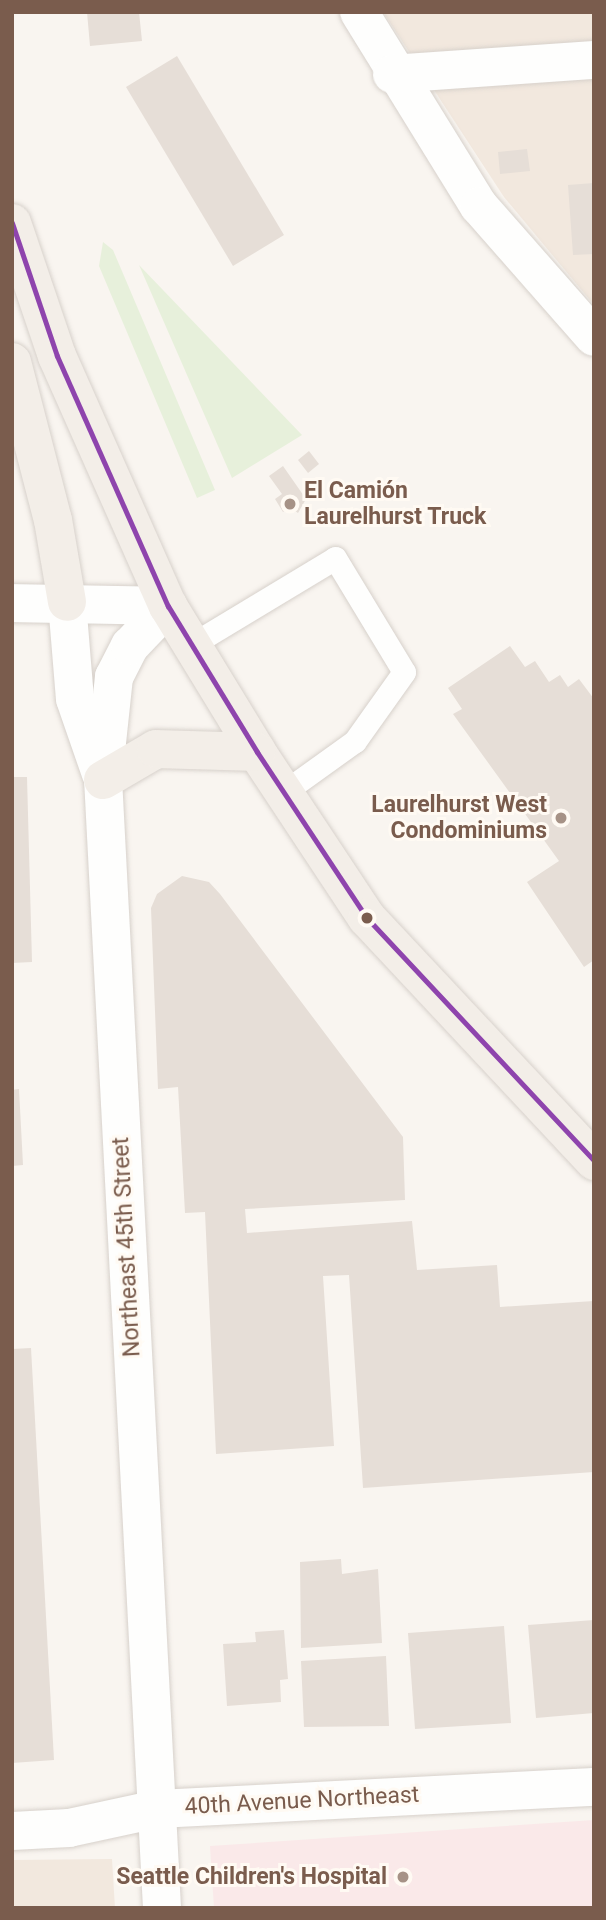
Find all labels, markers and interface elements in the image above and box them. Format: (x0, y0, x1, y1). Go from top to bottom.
place label: El Camión Laurelhurst Truck (304, 477, 487, 531)
marker: El Camión Laurelhurst Truck (282, 496, 298, 512)
place label: Laurelhurst West Condominiums (371, 791, 547, 845)
marker: Laurelhurst West Condominiums (553, 810, 569, 826)
unlabelled marker (360, 911, 374, 925)
street label: Northeast 45th Street (107, 1136, 147, 1358)
street label: 40th Avenue Northeast (184, 1781, 420, 1821)
place label: Seattle Children's Hospital (116, 1863, 387, 1891)
marker: Seattle Children's Hospital (393, 1867, 413, 1887)

